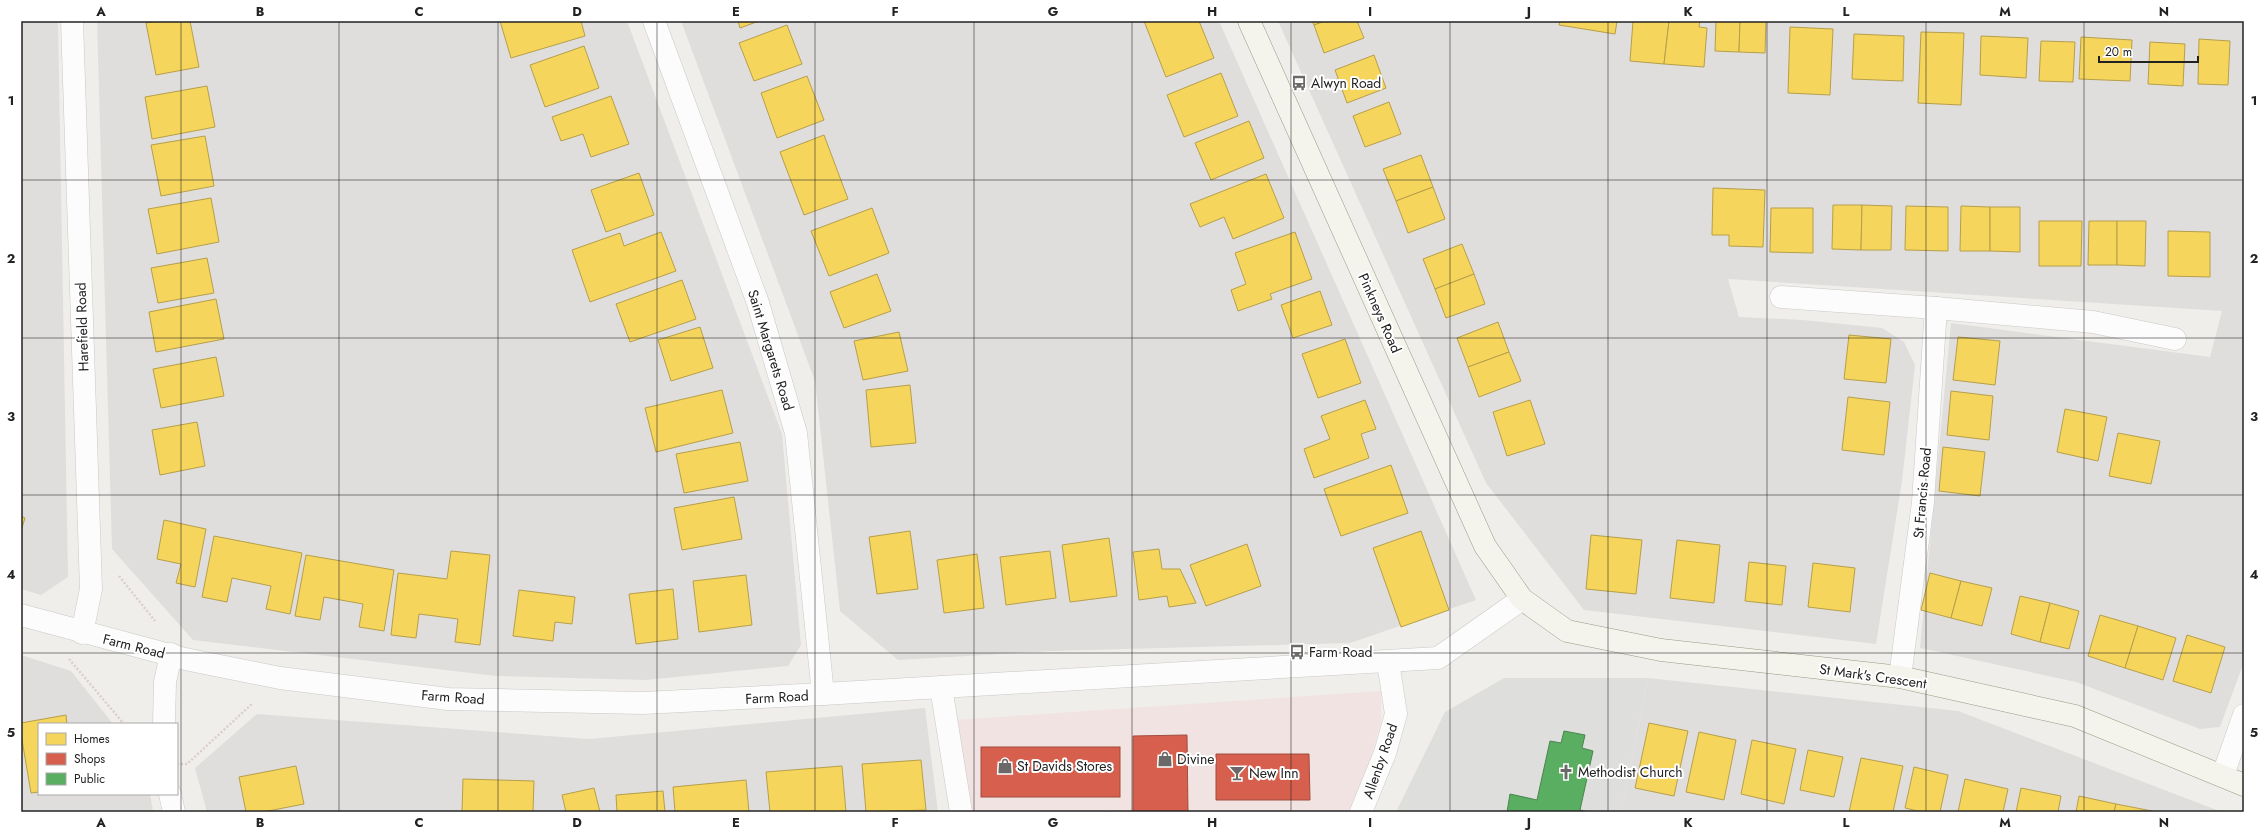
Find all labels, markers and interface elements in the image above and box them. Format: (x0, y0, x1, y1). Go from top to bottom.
text: A (95, 2, 106, 21)
text: B (256, 2, 265, 21)
text: C (414, 2, 424, 21)
text: D (572, 2, 582, 21)
text: E (732, 2, 740, 21)
text: F (891, 2, 899, 21)
text: G (1048, 2, 1059, 21)
text: H (1207, 2, 1217, 21)
text: I (1368, 2, 1372, 21)
text: J (1524, 2, 1531, 21)
text: K (1683, 2, 1693, 21)
text: L (1843, 2, 1850, 21)
text: M (1999, 2, 2011, 21)
text: N (2159, 2, 2169, 21)
scale bar (2099, 38, 2198, 64)
text: 20 m (2105, 43, 2132, 61)
place label: Alwyn Road (1311, 73, 1381, 93)
bus stop icon: Alwyn Road (1290, 74, 1308, 92)
text: 1 (8, 91, 14, 110)
text: 1 (2251, 91, 2257, 110)
text: 2 (7, 249, 15, 268)
text: 2 (2250, 249, 2258, 268)
street label: Pinkneys Road (1354, 270, 1406, 356)
street label: Harefield Road (70, 282, 94, 372)
street label: Saint Margarets Road (743, 287, 799, 413)
text: 3 (7, 407, 15, 426)
text: 3 (2250, 407, 2258, 426)
street label: St Francis Road (1908, 447, 1936, 539)
text: 4 (6, 565, 16, 584)
text: 4 (2249, 565, 2259, 584)
street label: Farm Road (101, 629, 167, 663)
place label: Farm Road (1309, 642, 1372, 662)
bus stop icon: Farm Road (1288, 643, 1306, 661)
street label: St Mark's Crescent (1818, 659, 1929, 694)
street label: Farm Road (421, 685, 485, 709)
street label: Farm Road (745, 685, 809, 709)
street label: Allenby Road (1358, 721, 1402, 801)
text: 5 (7, 723, 15, 742)
legend (38, 723, 178, 795)
text: 5 (2250, 723, 2258, 742)
text: Homes (74, 730, 110, 748)
place label: Divine (1177, 749, 1215, 769)
text: Shops (74, 750, 105, 768)
shop icon: Divine (1156, 750, 1174, 768)
place label: St Davids Stores (1017, 756, 1113, 776)
shop icon: St Davids Stores (996, 757, 1014, 775)
place label: Methodist Church (1578, 762, 1683, 782)
place label: New Inn (1249, 763, 1299, 783)
church icon: Methodist Church (1557, 763, 1575, 781)
bar icon: New Inn (1228, 764, 1246, 782)
text: Public (74, 770, 105, 788)
text: A (95, 813, 106, 832)
text: B (256, 813, 265, 832)
text: C (414, 813, 424, 832)
text: D (572, 813, 582, 832)
text: E (732, 813, 740, 832)
text: F (891, 813, 899, 832)
text: G (1048, 813, 1059, 832)
text: H (1207, 813, 1217, 832)
text: I (1368, 813, 1372, 832)
text: J (1524, 813, 1531, 832)
text: K (1683, 813, 1693, 832)
text: L (1843, 813, 1850, 832)
text: M (1999, 813, 2011, 832)
text: N (2159, 813, 2169, 832)

